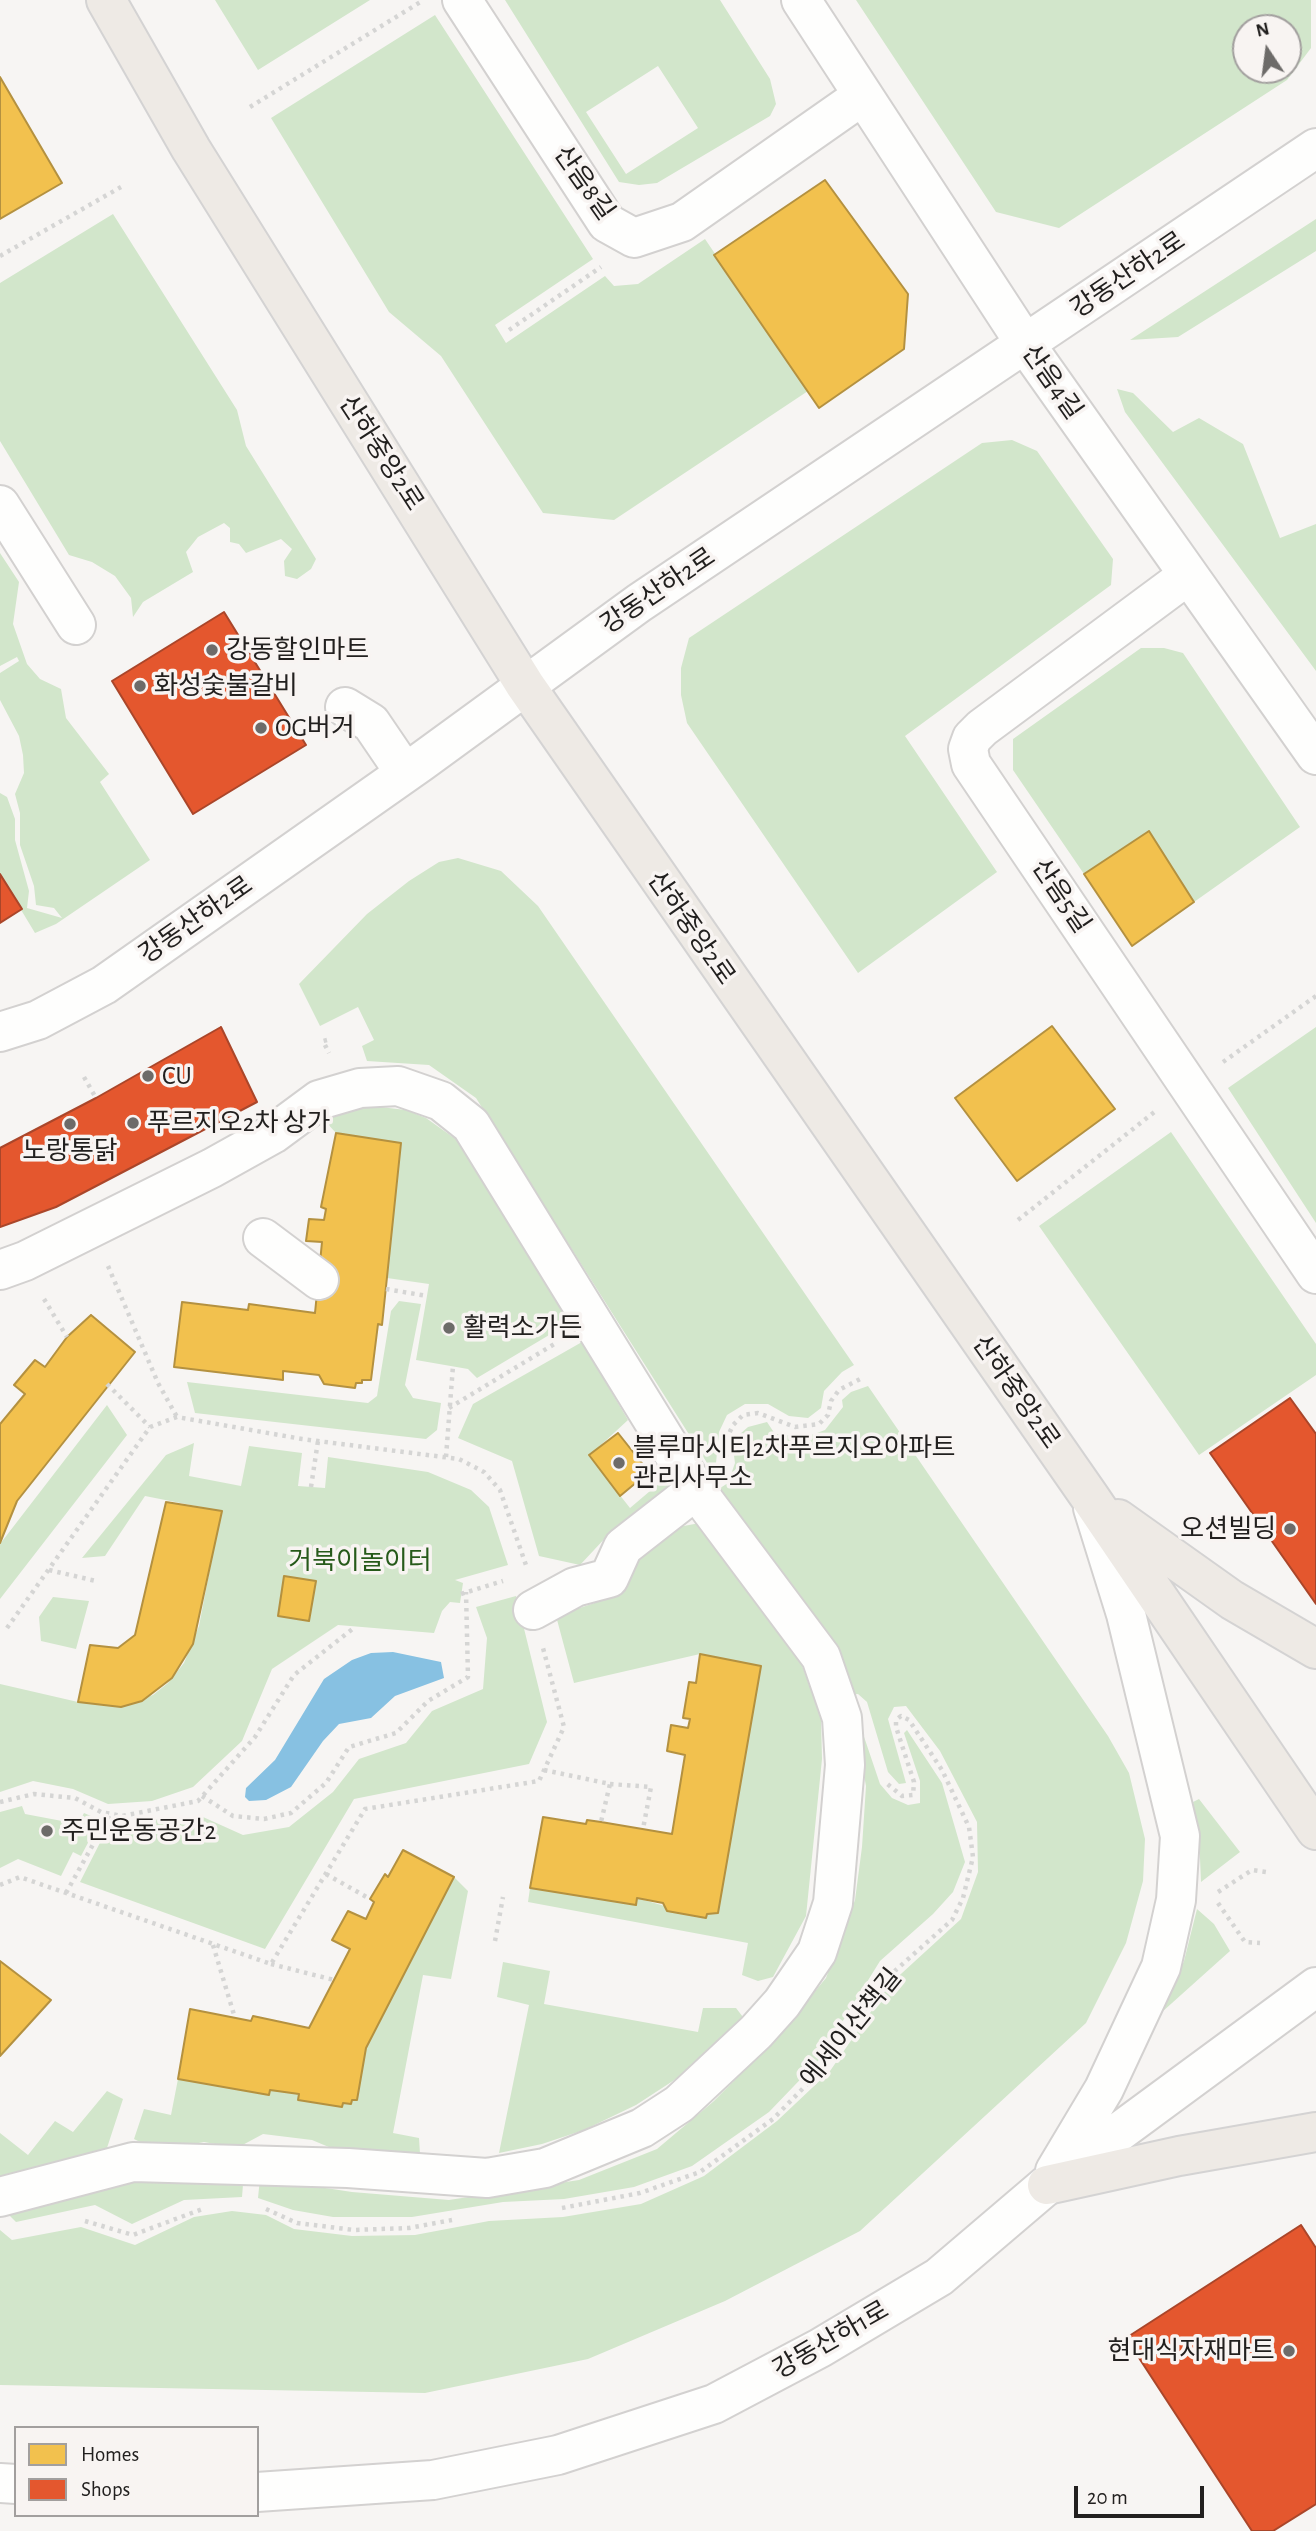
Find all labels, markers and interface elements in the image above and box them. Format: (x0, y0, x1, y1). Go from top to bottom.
north arrow (1232, 14, 1302, 84)
text: N (1254, 19, 1271, 41)
street label: 산음8길 (547, 140, 621, 226)
street label: 강동산하2로 (1065, 225, 1191, 325)
street label: 산음4길 (1015, 339, 1089, 425)
street label: 산하중앙2로 (332, 389, 430, 517)
street label: 강동산하2로 (595, 541, 721, 641)
place label: 강동할인마트 (226, 634, 370, 666)
marker: 강동할인마트 (204, 642, 220, 658)
place label: 화성숯불갈비 (154, 670, 298, 702)
marker: 화성숯불갈비 (132, 678, 148, 694)
place label: OG버거 (275, 712, 355, 744)
marker: OG버거 (253, 720, 269, 736)
street label: 산음5길 (1025, 853, 1097, 939)
street label: 산하중앙2로 (641, 865, 741, 991)
street label: 강동산하2로 (133, 870, 259, 970)
place label: CU (162, 1060, 192, 1092)
marker: CU (140, 1068, 156, 1084)
place label: 푸르지오2차 상가 (147, 1107, 331, 1139)
marker: 푸르지오2차 상가 (125, 1115, 141, 1131)
marker: 노랑통닭 (62, 1116, 78, 1132)
place label: 노랑통닭 (22, 1135, 118, 1167)
place label: 활력소가든 (463, 1312, 583, 1344)
marker: 활력소가든 (441, 1320, 457, 1336)
street label: 산하중앙2로 (966, 1329, 1066, 1455)
place label: 블루마시티2차푸르지오아파트 관리사무소 (633, 1432, 956, 1494)
marker: 블루마시티2차푸르지오아파트 관리사무소 (611, 1455, 627, 1471)
place label: 오션빌딩 (1180, 1513, 1276, 1545)
marker: 오션빌딩 (1282, 1521, 1298, 1537)
park label: 거북이놀이터 (288, 1545, 432, 1577)
place label: 주민운동공간2 (61, 1815, 216, 1847)
marker: 주민운동공간2 (39, 1823, 55, 1839)
street label: 에세이산책길 (794, 1962, 908, 2094)
street label: 강동산하1로 (768, 2294, 894, 2386)
place label: 현대식자재마트 (1108, 2335, 1275, 2367)
marker: 현대식자재마트 (1281, 2343, 1297, 2359)
legend (14, 2426, 259, 2517)
text: Homes (81, 2444, 139, 2465)
scale bar (1078, 2472, 1208, 2516)
text: Shops (81, 2479, 130, 2500)
text: 20 m (1087, 2487, 1128, 2508)

